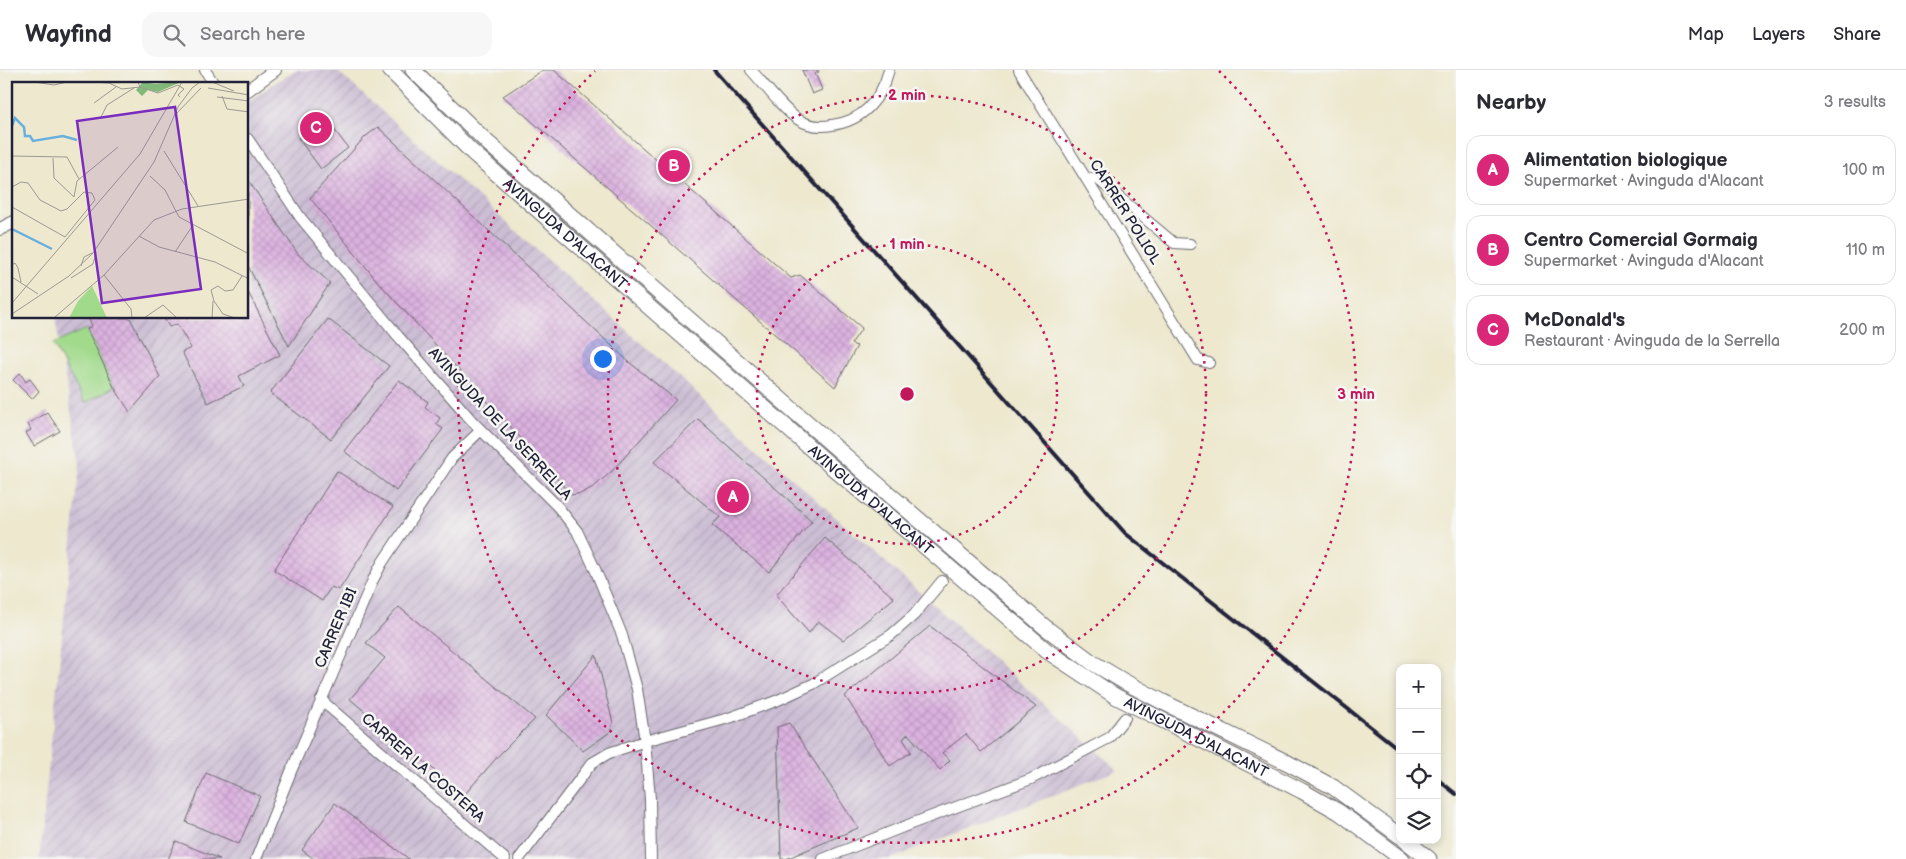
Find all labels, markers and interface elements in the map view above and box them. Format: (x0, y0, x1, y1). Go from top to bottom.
search box (142, 12, 492, 57)
text: Wayfind (25, 20, 112, 49)
icon: search (160, 21, 188, 49)
text: Search here (200, 23, 305, 46)
text: Map (1688, 24, 1724, 45)
text: Layers (1752, 24, 1805, 45)
text: Share (1833, 24, 1881, 45)
inset map (12, 82, 249, 319)
text: 2 min (888, 86, 926, 105)
text: Nearby (1476, 90, 1546, 115)
text: 3 results (1824, 93, 1886, 112)
pin: C (300, 109, 332, 147)
pin: B (658, 147, 690, 185)
text: Alimentation biologique (1524, 149, 1728, 172)
street label: CARRER POLIOL (1085, 156, 1165, 268)
text: A (1488, 161, 1498, 180)
text: 100 m (1842, 161, 1885, 180)
text: Supermarket · Avinguda d'Alacant (1524, 172, 1764, 191)
street label: AVINGUDA D'ALACANT (499, 174, 631, 293)
text: Centro Comercial Gormaig (1524, 229, 1758, 252)
text: 1 min (889, 235, 925, 254)
text: B (1487, 241, 1499, 260)
text: 110 m (1846, 241, 1885, 260)
text: Supermarket · Avinguda d'Alacant (1524, 252, 1764, 271)
text: McDonald's (1524, 309, 1625, 332)
text: C (1487, 321, 1499, 340)
text: 200 m (1839, 321, 1885, 340)
text: Restaurant · Avinguda de la Serrella (1524, 332, 1780, 351)
street label: AVINGUDA DE LA SERRELLA (424, 344, 576, 505)
your location (590, 346, 616, 372)
centre of rings (898, 385, 916, 403)
text: 3 min (1337, 385, 1375, 404)
street label: AVINGUDA D'ALACANT (804, 441, 937, 559)
pin: A (717, 478, 749, 516)
street label: CARRER IBI (311, 585, 362, 671)
map controls (1396, 664, 1441, 844)
button: + (1396, 664, 1441, 709)
street label: AVINGUDA D'ALACANT (1121, 693, 1272, 782)
street label: CARRER LA COSTERA (357, 709, 489, 827)
button: − (1396, 709, 1441, 754)
button: locate (1396, 754, 1441, 799)
button: layers (1396, 799, 1441, 844)

